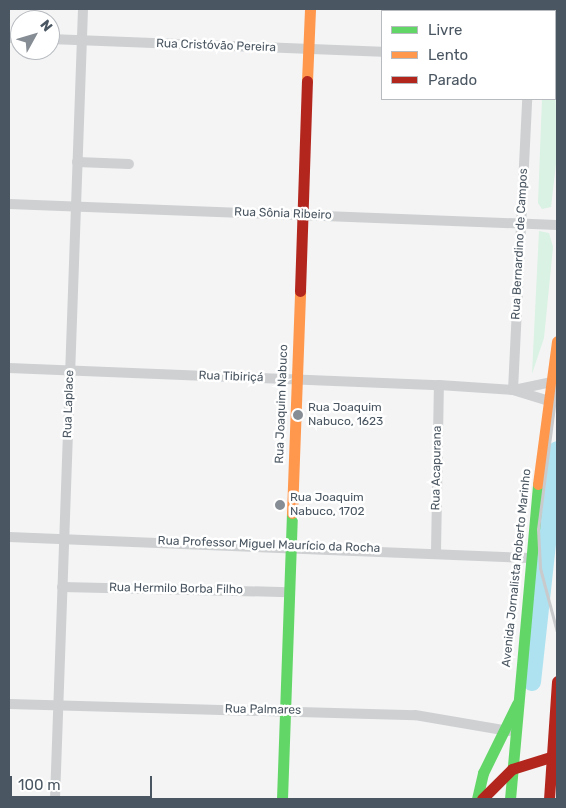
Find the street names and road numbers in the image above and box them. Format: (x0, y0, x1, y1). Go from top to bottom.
street label: Rua Cristóvão Pereira (156, 37, 276, 55)
street label: Rua Bernardino de Campos (509, 168, 531, 320)
street label: Rua Sônia Ribeiro (234, 205, 332, 223)
street label: Rua Joaquim Nabuco (273, 344, 291, 464)
street label: Rua Tibiriçá (198, 369, 264, 385)
street label: Rua Laplace (61, 370, 77, 438)
street label: Rua Acapurana (429, 425, 445, 511)
street label: Avenida Jornalista Roberto Marinho (499, 468, 535, 668)
street label: Rua Professor Miguel Maurício da Rocha (157, 534, 381, 556)
street label: Rua Hermilo Borba Filho (109, 581, 243, 597)
street label: Rua Palmares (225, 702, 301, 718)

